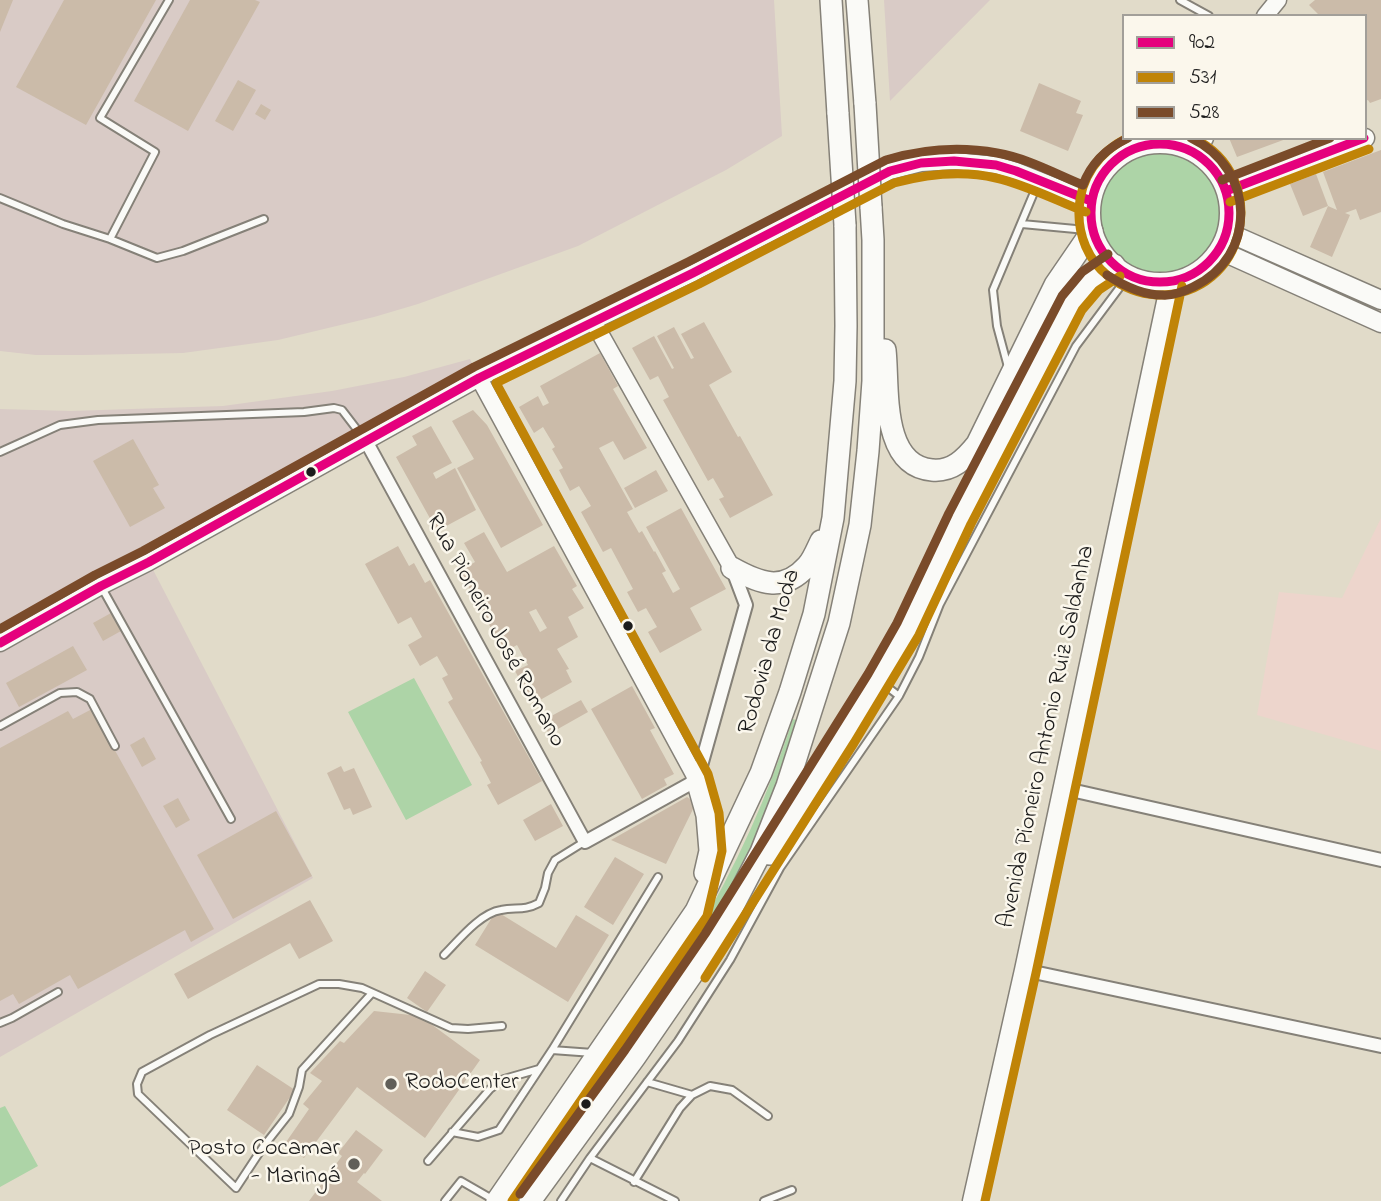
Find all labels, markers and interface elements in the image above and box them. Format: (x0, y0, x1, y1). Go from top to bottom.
legend (1122, 14, 1367, 140)
text: 902 (1189, 28, 1215, 58)
text: 531 (1189, 63, 1216, 93)
text: 528 (1189, 98, 1219, 128)
unlabelled marker (304, 465, 318, 479)
street label: Rua Pioneiro José Romano (418, 509, 570, 753)
street label: Avenida Pioneiro Antonio Ruiz Saldanha (993, 543, 1103, 931)
street label: Rodovia da Moda (734, 566, 808, 738)
unlabelled marker (621, 619, 635, 633)
place label: RodoCenter (405, 1070, 519, 1098)
marker: RodoCenter (383, 1076, 399, 1092)
unlabelled marker (579, 1097, 593, 1111)
place label: Posto Cocamar - Maringá (188, 1136, 340, 1192)
marker: Posto Cocamar - Maringá (346, 1156, 362, 1172)

